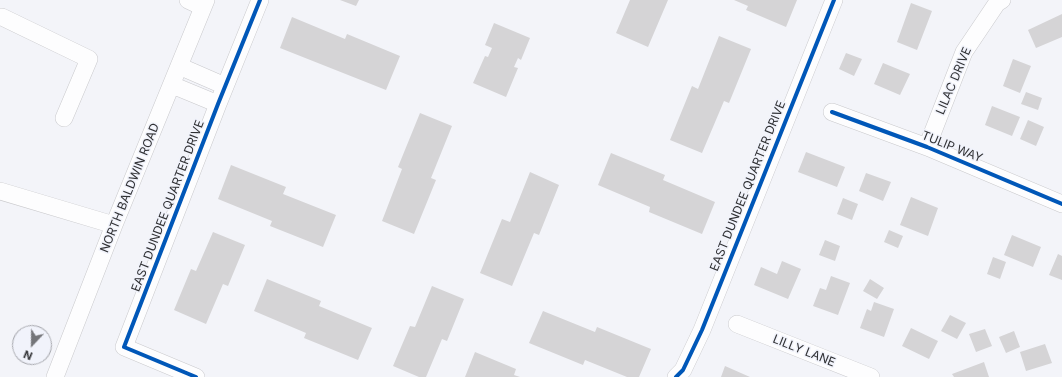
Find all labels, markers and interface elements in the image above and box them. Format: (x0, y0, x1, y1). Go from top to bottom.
street label: LILAC DRIVE (933, 45, 975, 117)
street label: EAST DUNDEE QUARTER DRIVE (707, 99, 789, 273)
street label: EAST DUNDEE QUARTER DRIVE (129, 118, 207, 294)
street label: NORTH BALDWIN ROAD (97, 121, 163, 255)
street label: TULIP WAY (919, 128, 985, 166)
north arrow (12, 325, 52, 365)
street label: LILLY LANE (771, 332, 837, 370)
text: N (21, 347, 34, 363)

